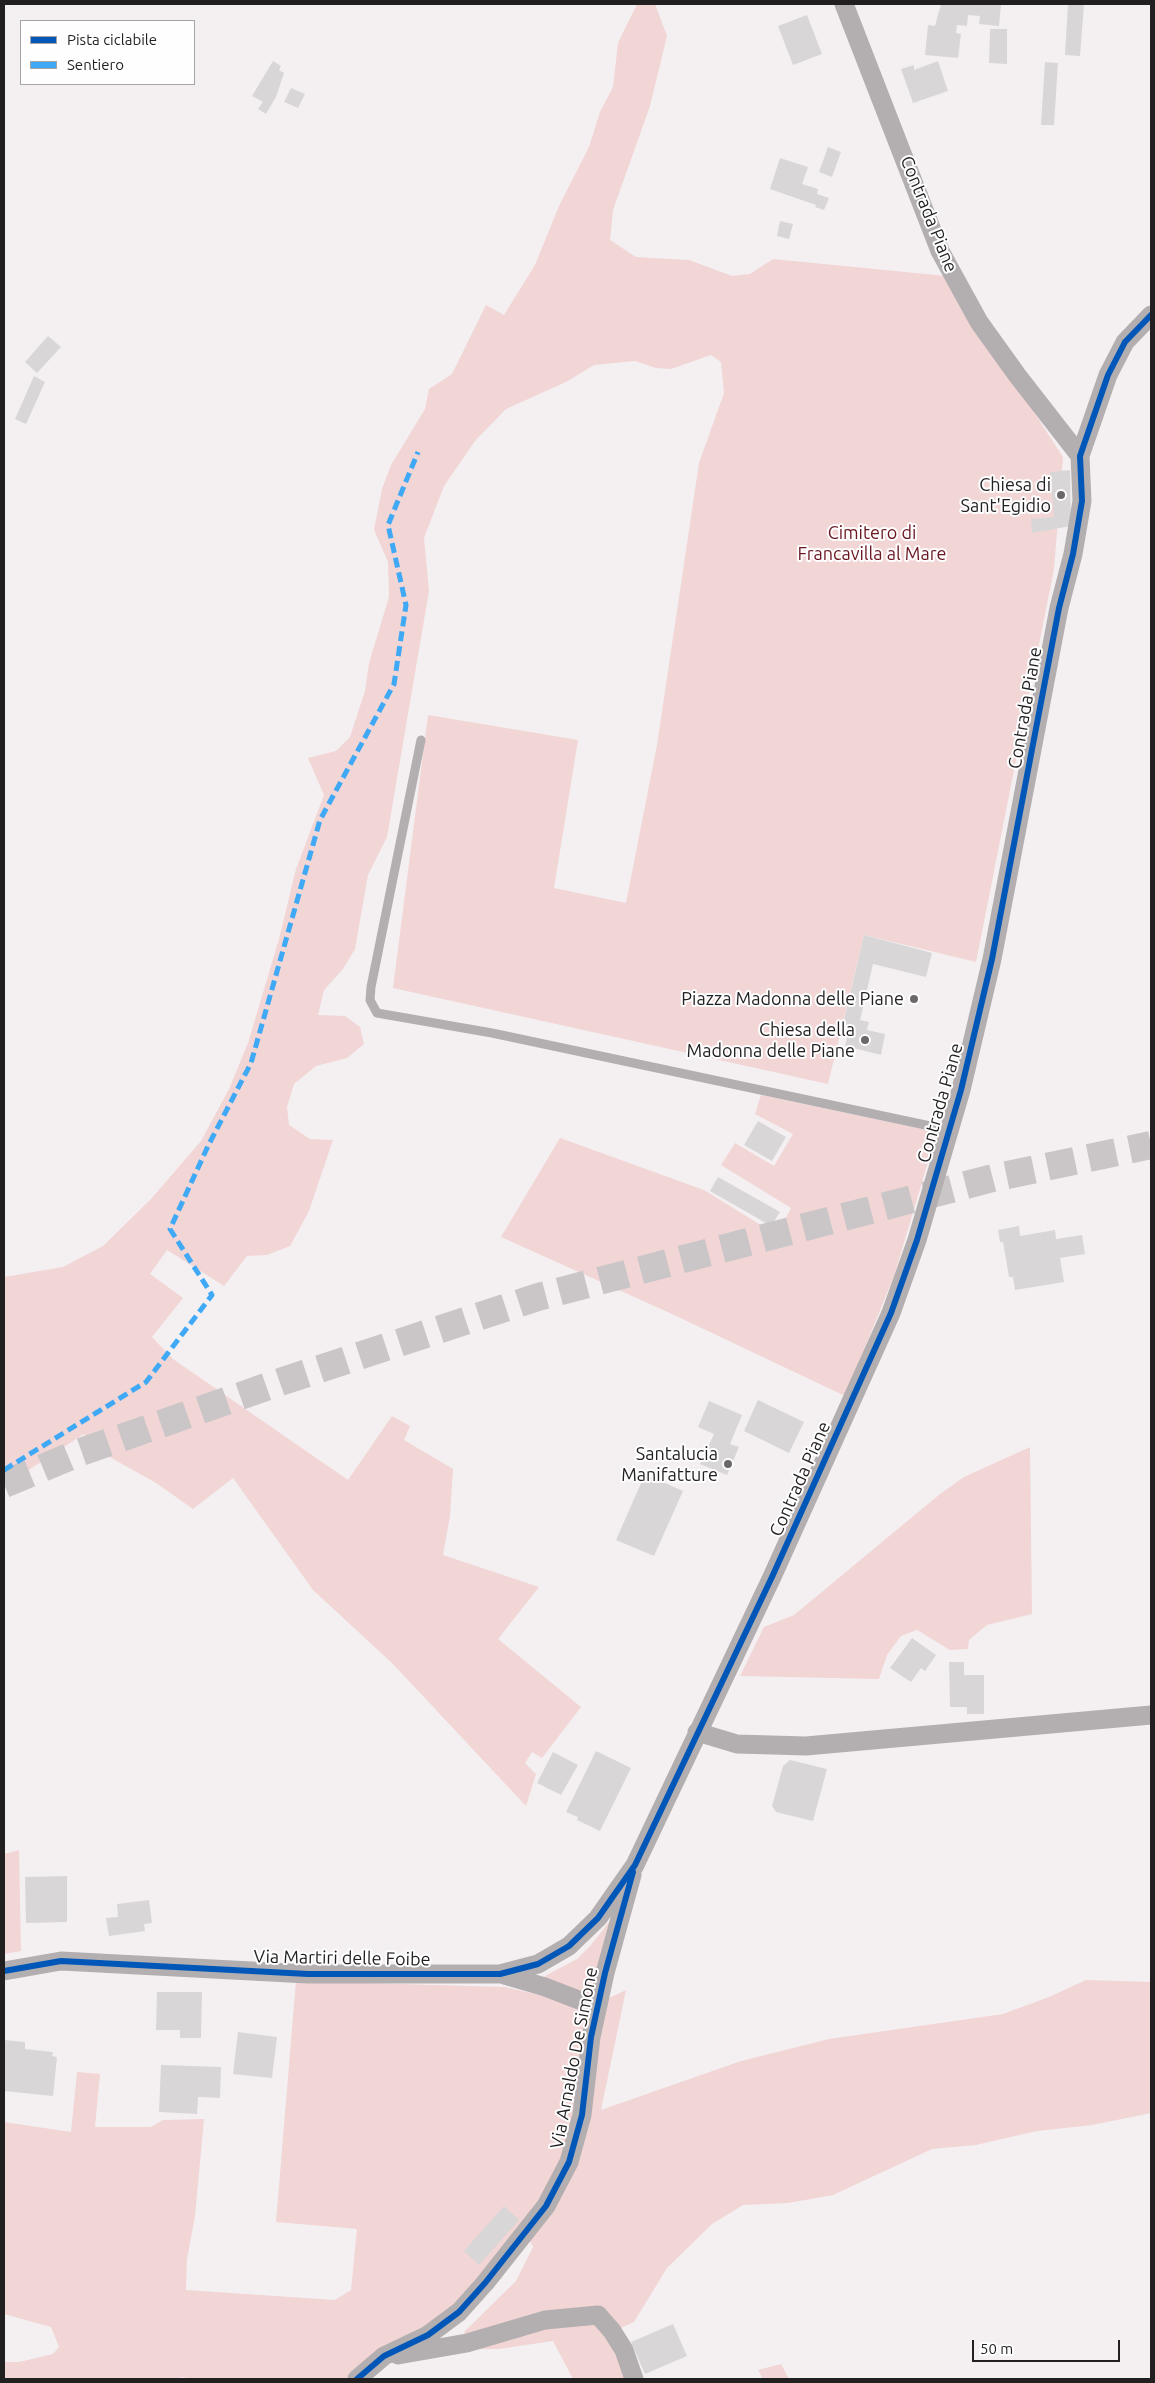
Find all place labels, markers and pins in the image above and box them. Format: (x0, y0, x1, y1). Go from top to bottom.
place label: Chiesa di Sant'Egidio (961, 474, 1051, 516)
marker: Chiesa di Sant'Egidio (1055, 489, 1067, 501)
place label: Piazza Madonna delle Piane (681, 988, 904, 1010)
marker: Piazza Madonna delle Piane (908, 993, 920, 1005)
place label: Chiesa della Madonna delle Piane (687, 1019, 855, 1062)
marker: Chiesa della Madonna delle Piane (859, 1034, 871, 1046)
place label: Santalucia Manifatture (621, 1443, 718, 1486)
marker: Santalucia Manifatture (722, 1458, 734, 1470)

